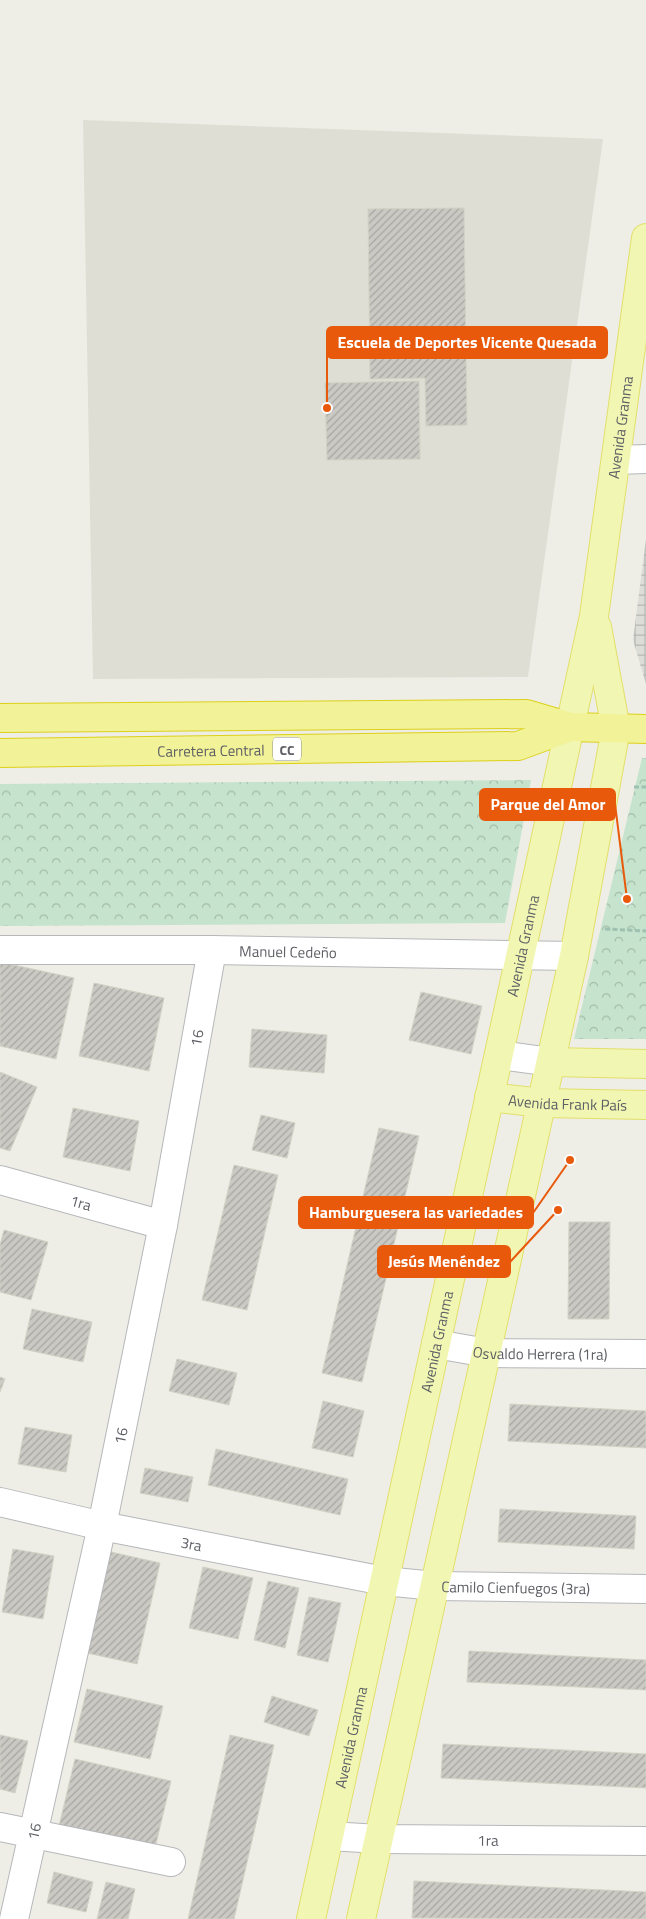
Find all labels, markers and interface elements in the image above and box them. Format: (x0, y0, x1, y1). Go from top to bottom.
callout: Escuela de Deportes Vicente Quesada (327, 327, 607, 358)
text: Escuela de Deportes Vicente Quesada (337, 330, 597, 354)
street label: Avenida Granma (602, 374, 638, 480)
street label: Carretera Central (157, 738, 265, 762)
road number: CC (273, 738, 301, 761)
callout: Parque del Amor (480, 789, 615, 820)
text: Parque del Amor (491, 792, 606, 816)
street label: Avenida Granma (500, 892, 545, 999)
street label: Manuel Cedeño (239, 939, 337, 964)
street label: 16 (184, 1028, 209, 1048)
street label: Avenida Frank País (507, 1088, 627, 1116)
street label: 1ra (68, 1188, 95, 1216)
callout: Hamburguesera las variedades (299, 1197, 533, 1228)
text: Hamburguesera las variedades (309, 1200, 523, 1224)
callout: Jesús Menéndez (378, 1246, 510, 1277)
text: Jesús Menéndez (388, 1249, 500, 1273)
street label: Avenida Granma (414, 1288, 459, 1395)
street label: Osvaldo Herrera (1ra) (471, 1339, 608, 1365)
street label: 16 (107, 1425, 133, 1446)
street label: 3ra (179, 1530, 205, 1557)
street label: Camilo Cienfuegos (3ra) (441, 1575, 590, 1600)
street label: Avenida Granma (328, 1684, 373, 1790)
street label: 16 (21, 1820, 47, 1842)
street label: 1ra (477, 1828, 499, 1851)

